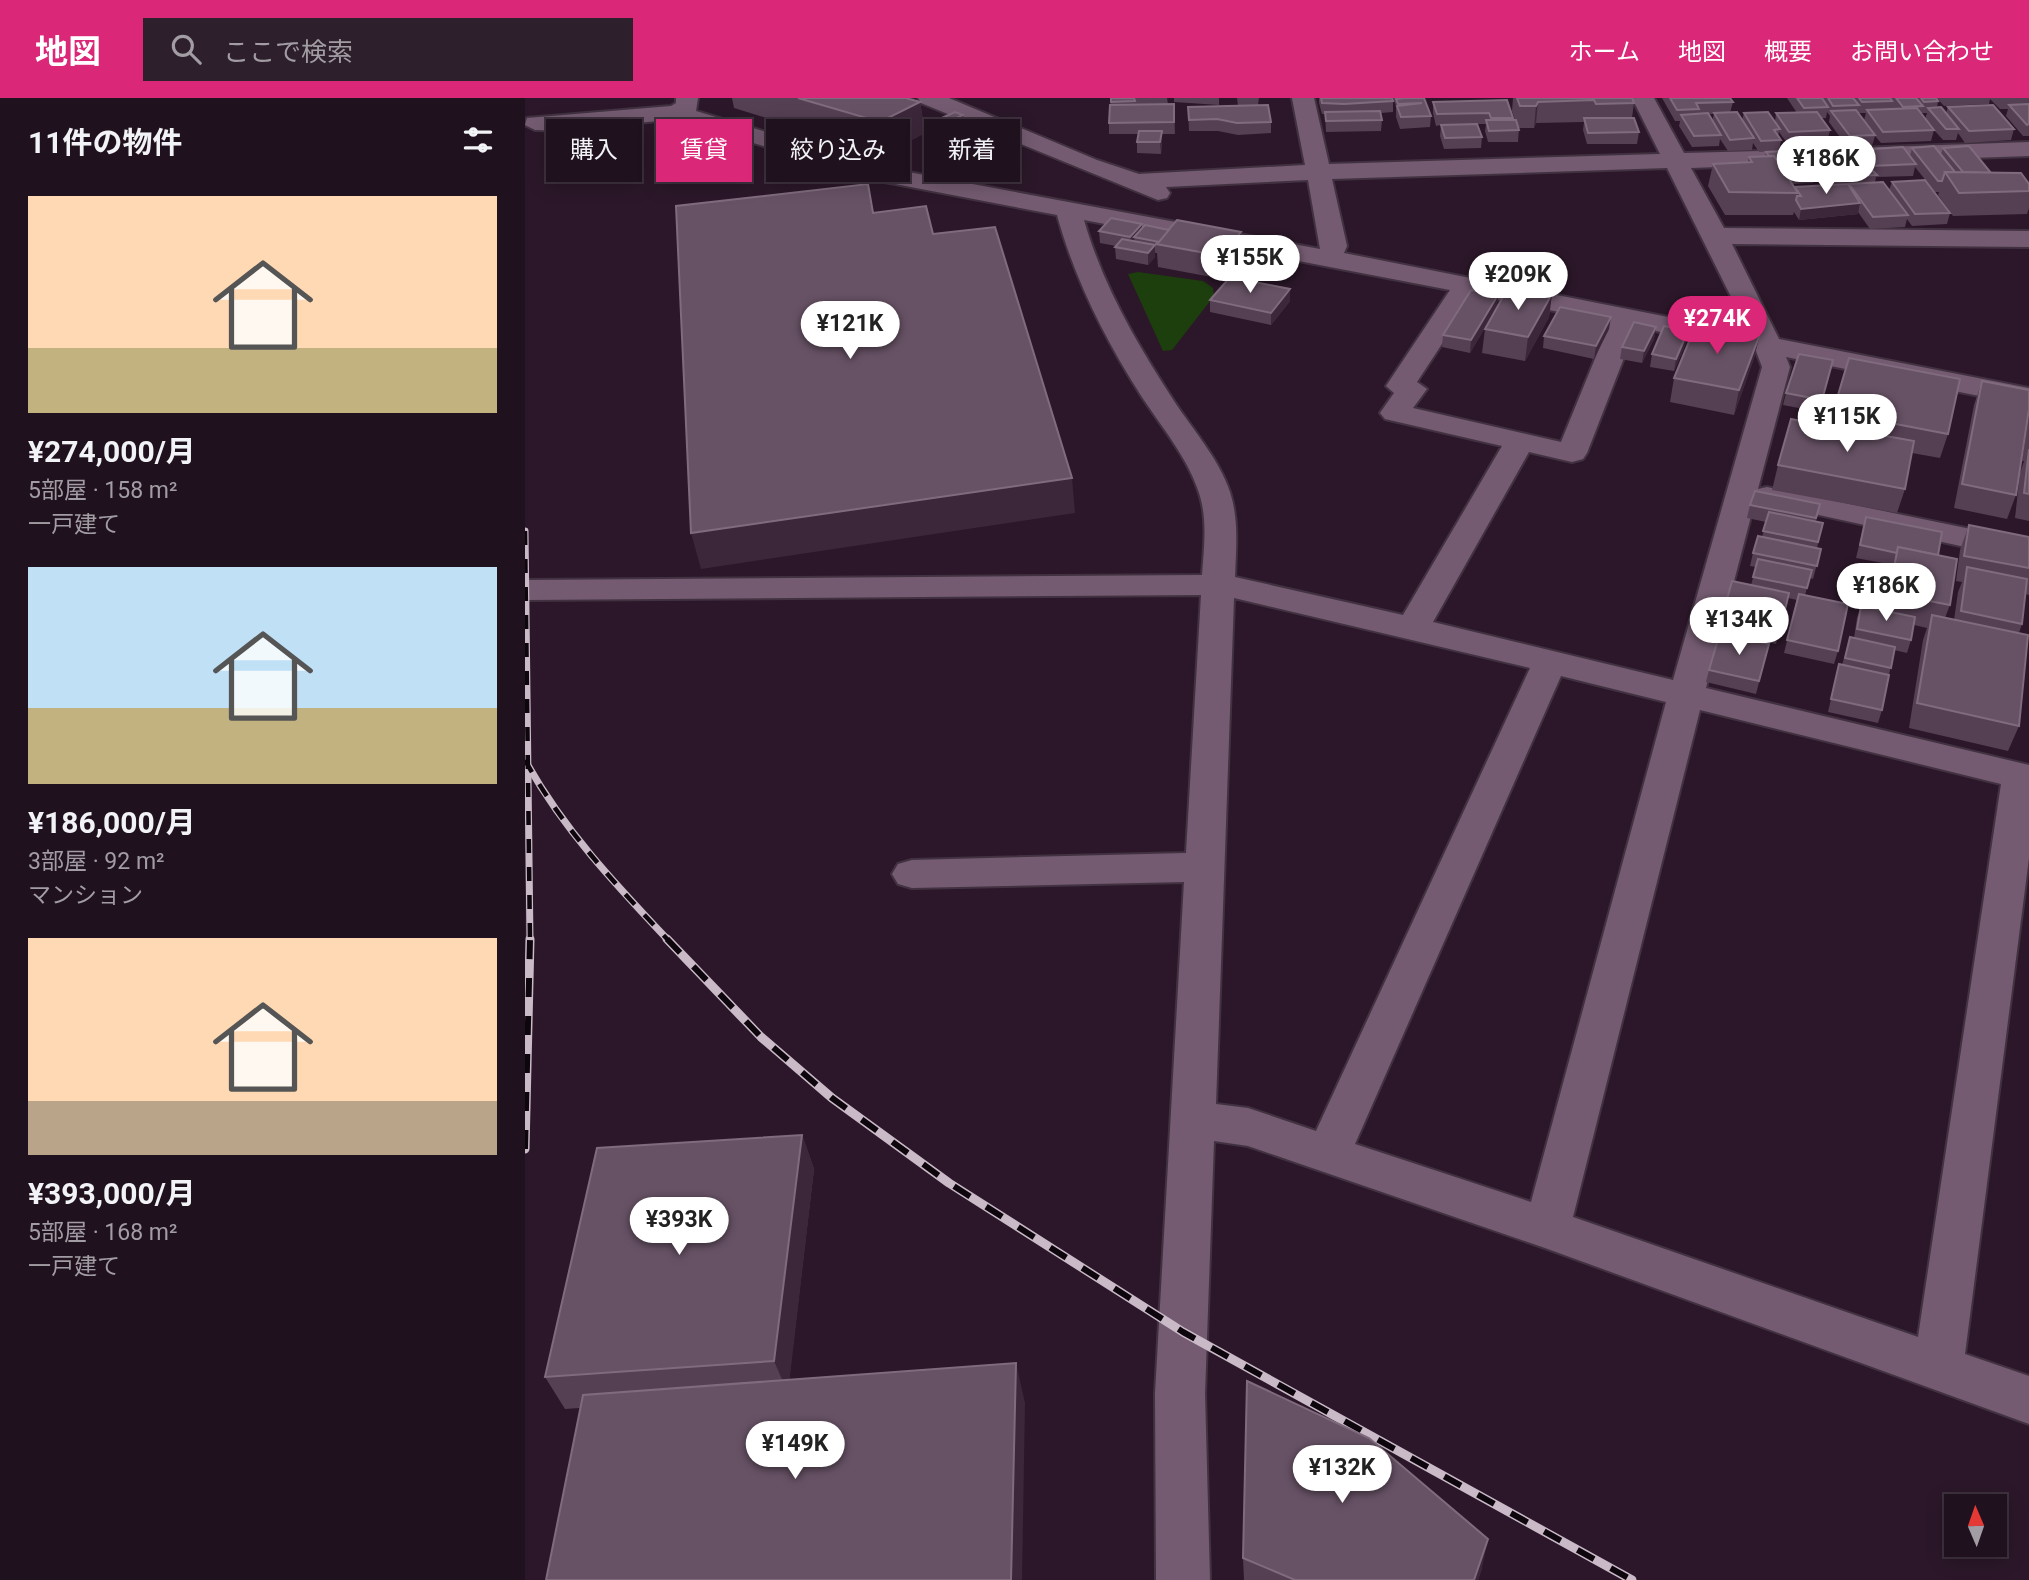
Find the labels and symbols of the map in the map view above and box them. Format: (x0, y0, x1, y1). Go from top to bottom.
pin: ¥186K (1777, 136, 1875, 196)
pin: ¥155K (1201, 236, 1299, 295)
pin: ¥209K (1469, 252, 1567, 312)
pin: ¥274K (1668, 296, 1766, 356)
pin: ¥121K (801, 302, 899, 361)
pin: ¥115K (1798, 394, 1896, 454)
pin: ¥186K (1837, 564, 1935, 623)
pin: ¥134K (1690, 598, 1788, 657)
pin: ¥393K (630, 1198, 728, 1257)
pin: ¥149K (746, 1422, 844, 1481)
pin: ¥132K (1293, 1446, 1391, 1505)
north arrow (1944, 1494, 2007, 1558)

